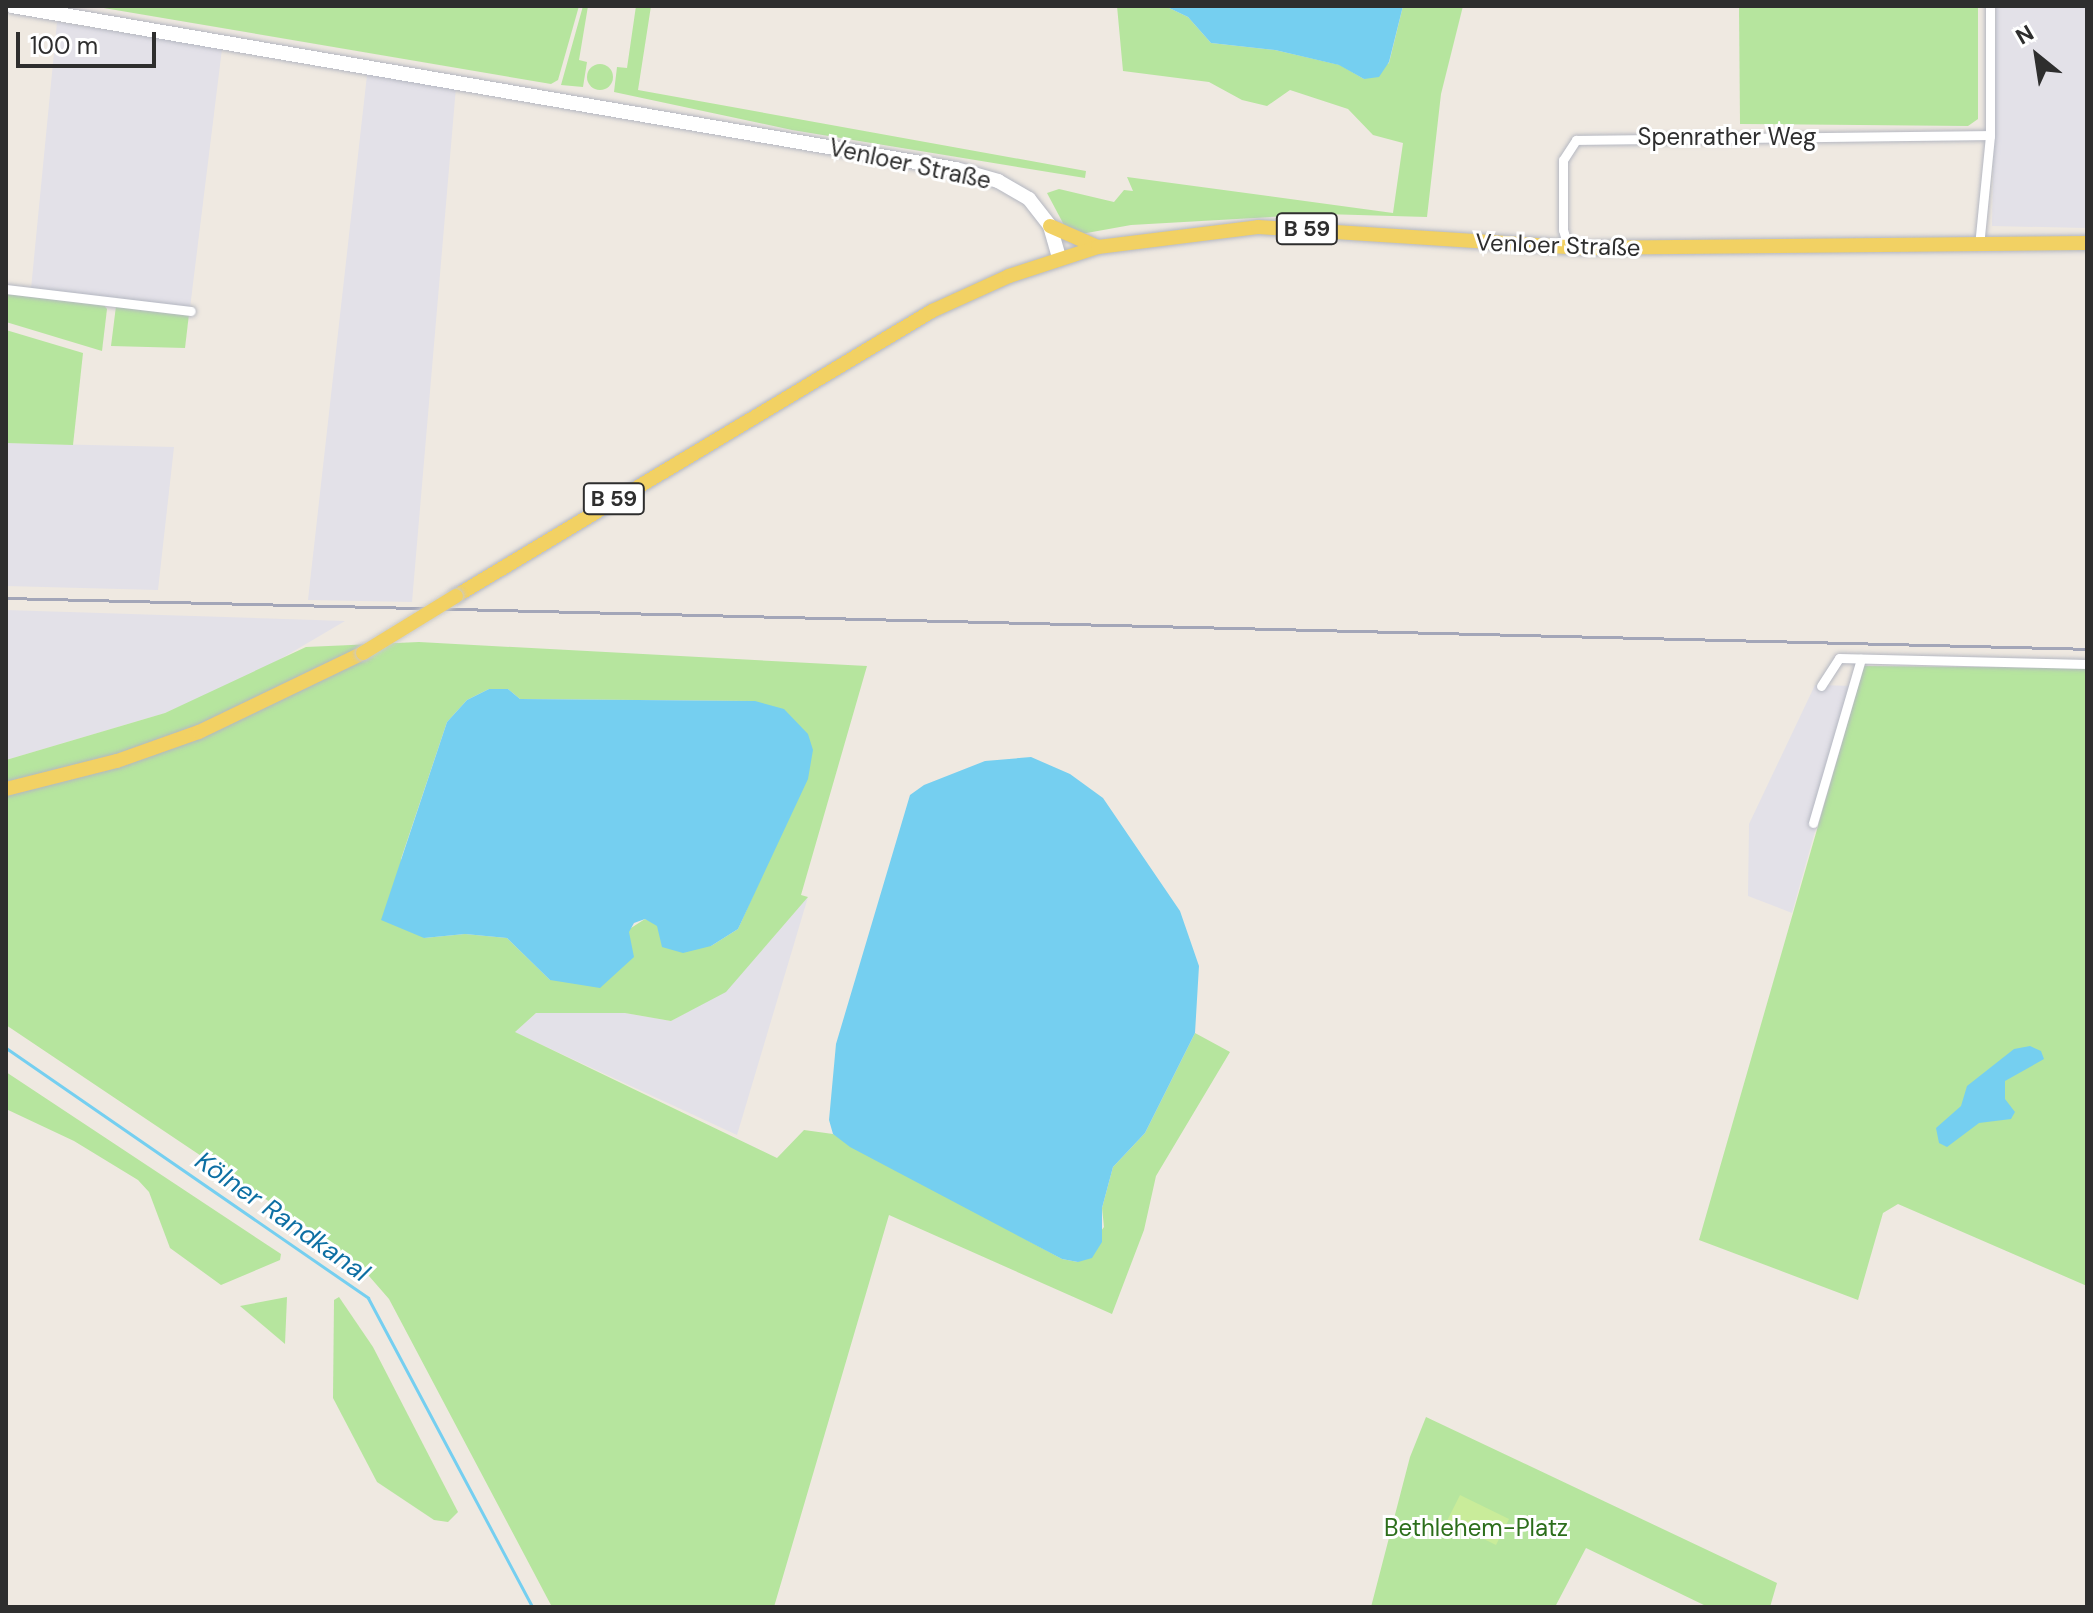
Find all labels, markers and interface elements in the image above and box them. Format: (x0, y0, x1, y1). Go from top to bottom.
scale bar (20, 16, 160, 66)
north arrow (1997, 16, 2077, 96)
text: N (2011, 18, 2039, 51)
text: 100 m (30, 30, 98, 61)
street label: Spenrather Weg (1637, 123, 1817, 151)
street label: Venloer Straße (826, 133, 994, 195)
road number: B 59 (1275, 211, 1339, 247)
street label: Venloer Straße (1475, 228, 1641, 262)
road number: B 59 (582, 481, 646, 517)
water label: Kölner Randkanal (189, 1145, 375, 1289)
park label: Bethlehem-Platz (1384, 1514, 1568, 1542)

